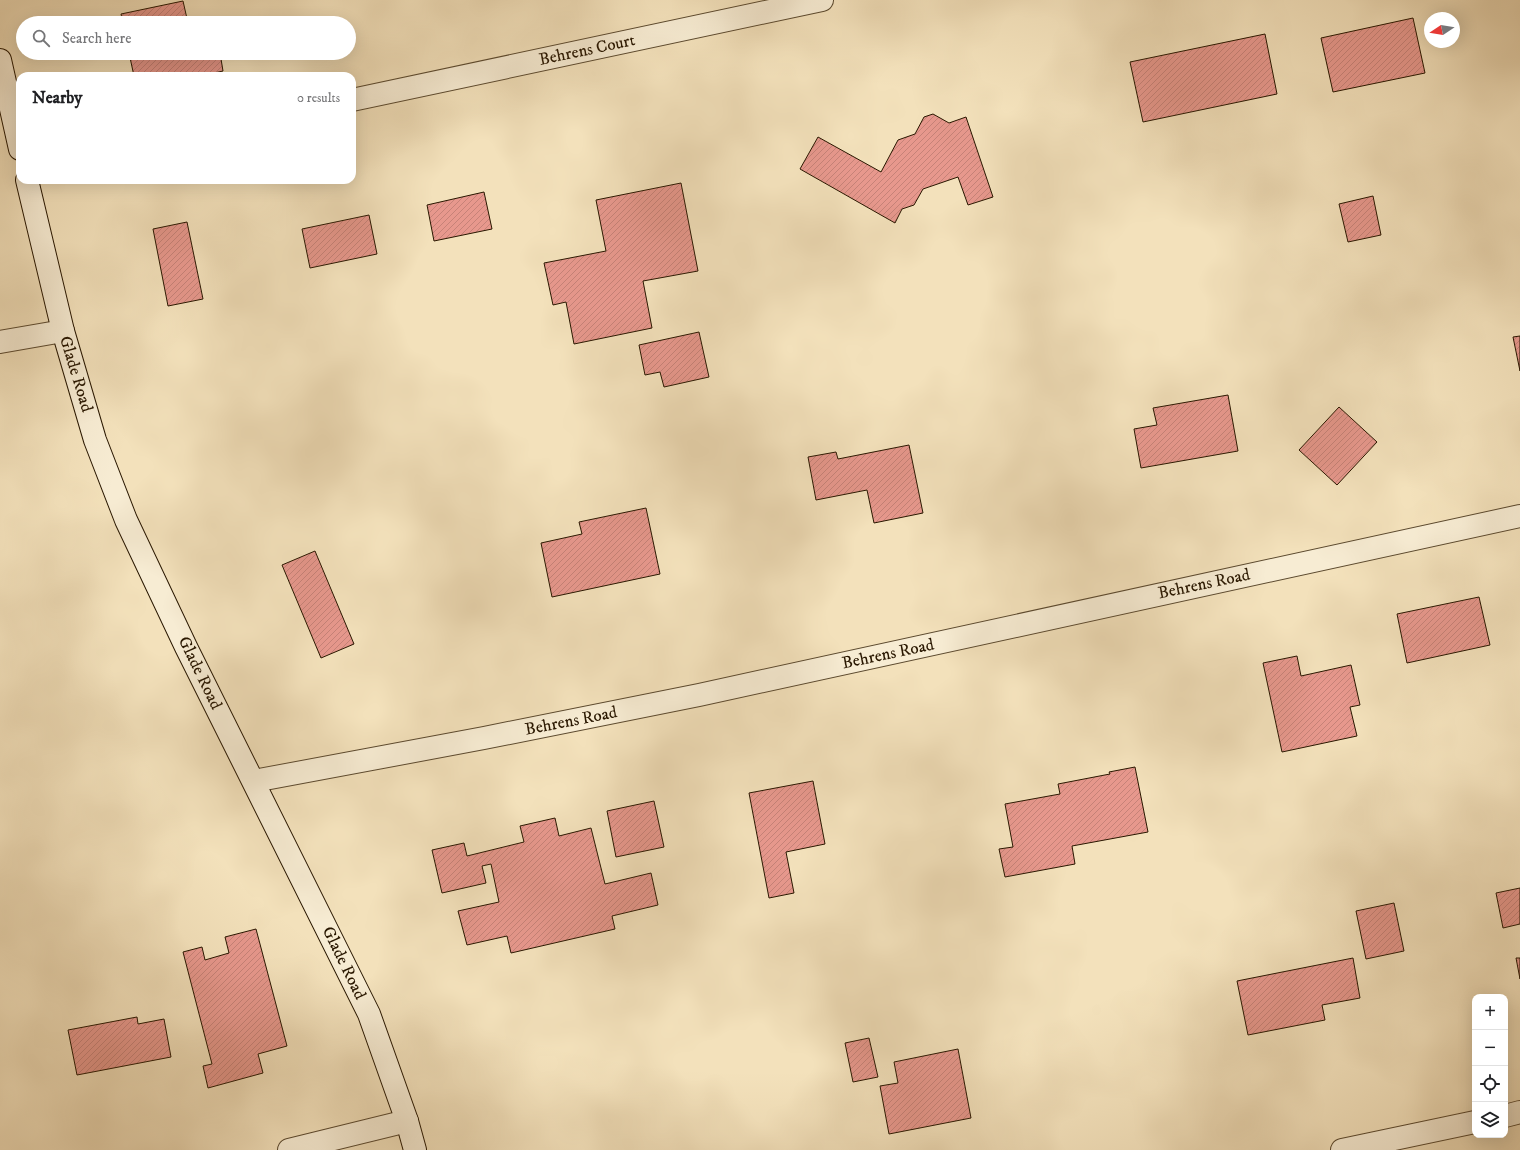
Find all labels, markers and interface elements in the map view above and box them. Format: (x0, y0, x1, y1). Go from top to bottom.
north arrow (1424, 12, 1460, 48)
search box (16, 16, 356, 60)
icon: search (30, 27, 52, 49)
text: Search here (62, 29, 131, 48)
street label: Behrens Court (537, 29, 638, 71)
text: Nearby (32, 87, 82, 109)
text: 0 results (297, 90, 340, 106)
street label: Glade Road (54, 333, 98, 415)
street label: Behrens Road (1156, 563, 1253, 604)
street label: Glade Road (173, 633, 227, 714)
street label: Behrens Road (840, 633, 937, 674)
street label: Behrens Road (523, 701, 619, 741)
street label: Glade Road (317, 923, 371, 1004)
map controls (1472, 994, 1508, 1138)
button: + (1472, 994, 1508, 1030)
button: − (1472, 1030, 1508, 1066)
button: locate (1472, 1066, 1508, 1102)
button: layers (1472, 1102, 1508, 1138)

